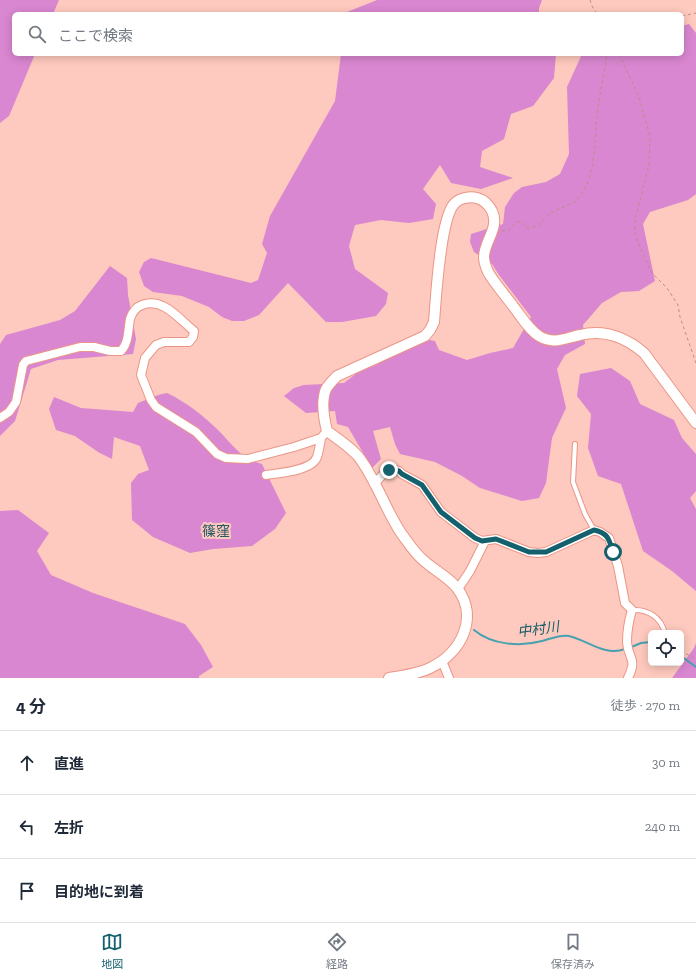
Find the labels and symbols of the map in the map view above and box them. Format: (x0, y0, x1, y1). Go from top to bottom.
route end (380, 461, 398, 479)
district label: 篠窪 (202, 523, 230, 540)
route start (604, 543, 622, 561)
water label: 中村川 (516, 618, 562, 641)

